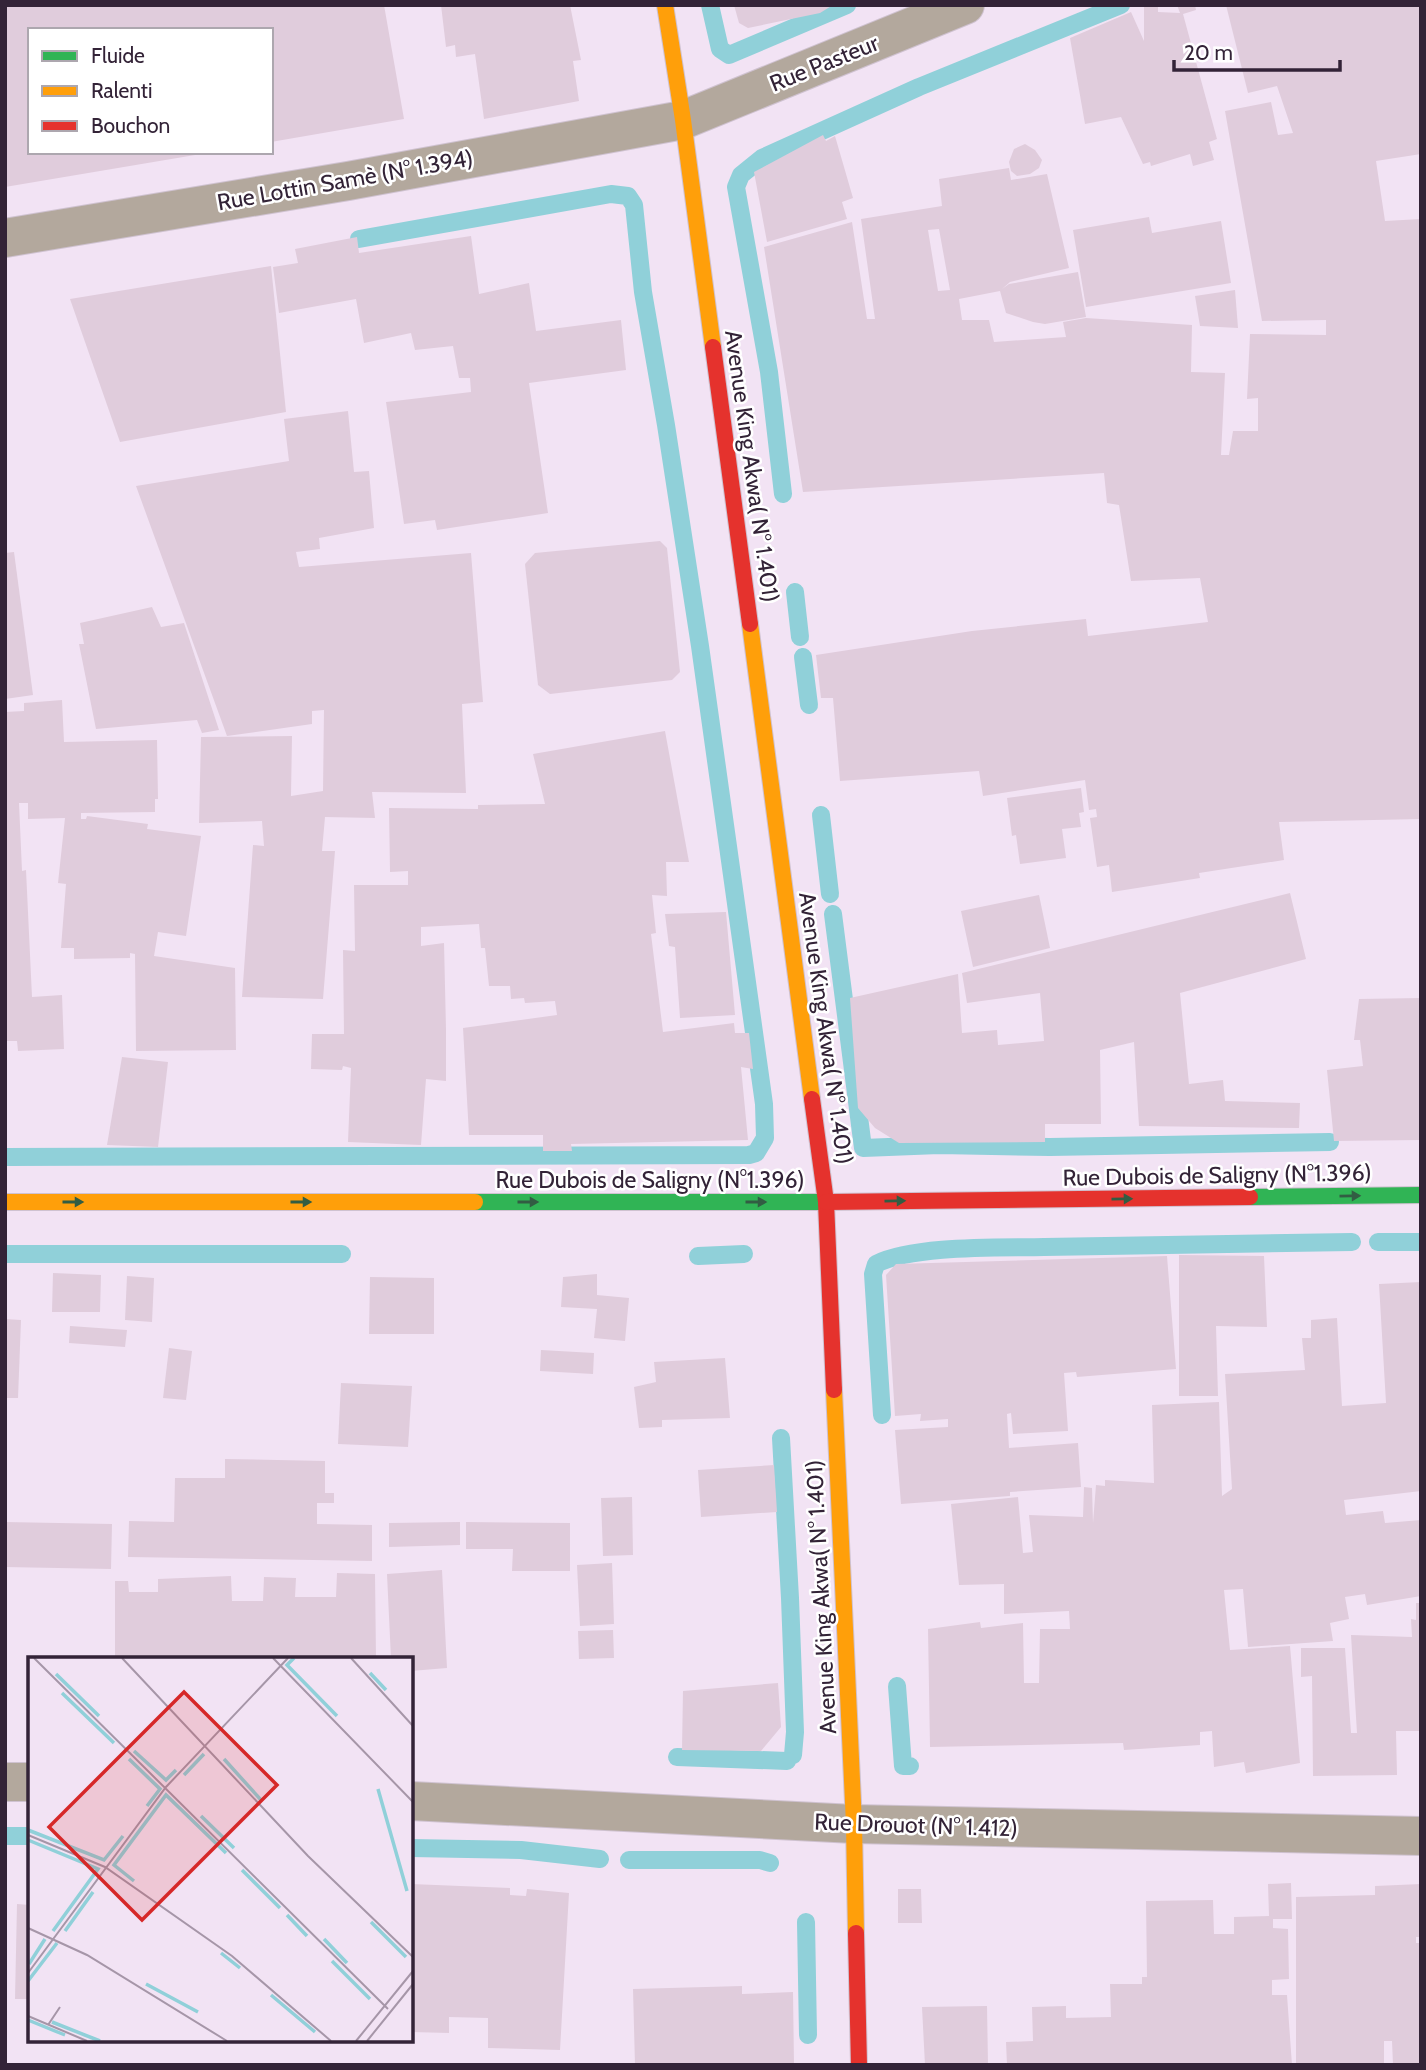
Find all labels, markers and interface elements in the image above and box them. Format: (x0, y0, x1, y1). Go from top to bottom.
legend (28, 28, 273, 154)
street label: Rue Pasteur (766, 28, 883, 97)
scale bar (1174, 28, 1340, 72)
text: 20 m (1184, 40, 1233, 65)
text: Fluide (91, 43, 145, 68)
text: Ralenti (91, 78, 152, 103)
text: Bouchon (91, 113, 170, 138)
street label: Rue Lottin Samè (N° 1.394) (215, 144, 475, 216)
street label: Avenue King Akwa( N° 1.401) (719, 328, 785, 604)
street label: Avenue King Akwa( N° 1.401) (793, 890, 859, 1166)
street label: Rue Dubois de Saligny (N°1.396) (1062, 1158, 1372, 1192)
street label: Rue Dubois de Saligny (N°1.396) (496, 1166, 804, 1194)
one-way arrow (1339, 1190, 1361, 1202)
one-way arrow (1111, 1193, 1133, 1204)
one-way arrow (63, 1196, 85, 1208)
one-way arrow (290, 1196, 312, 1208)
one-way arrow (518, 1196, 540, 1208)
one-way arrow (745, 1196, 767, 1208)
one-way arrow (884, 1196, 906, 1207)
street label: Avenue King Akwa( N° 1.401) (800, 1459, 842, 1735)
inset map (28, 1657, 413, 2042)
street label: Rue Drouot (N° 1.412) (814, 1807, 1018, 1843)

